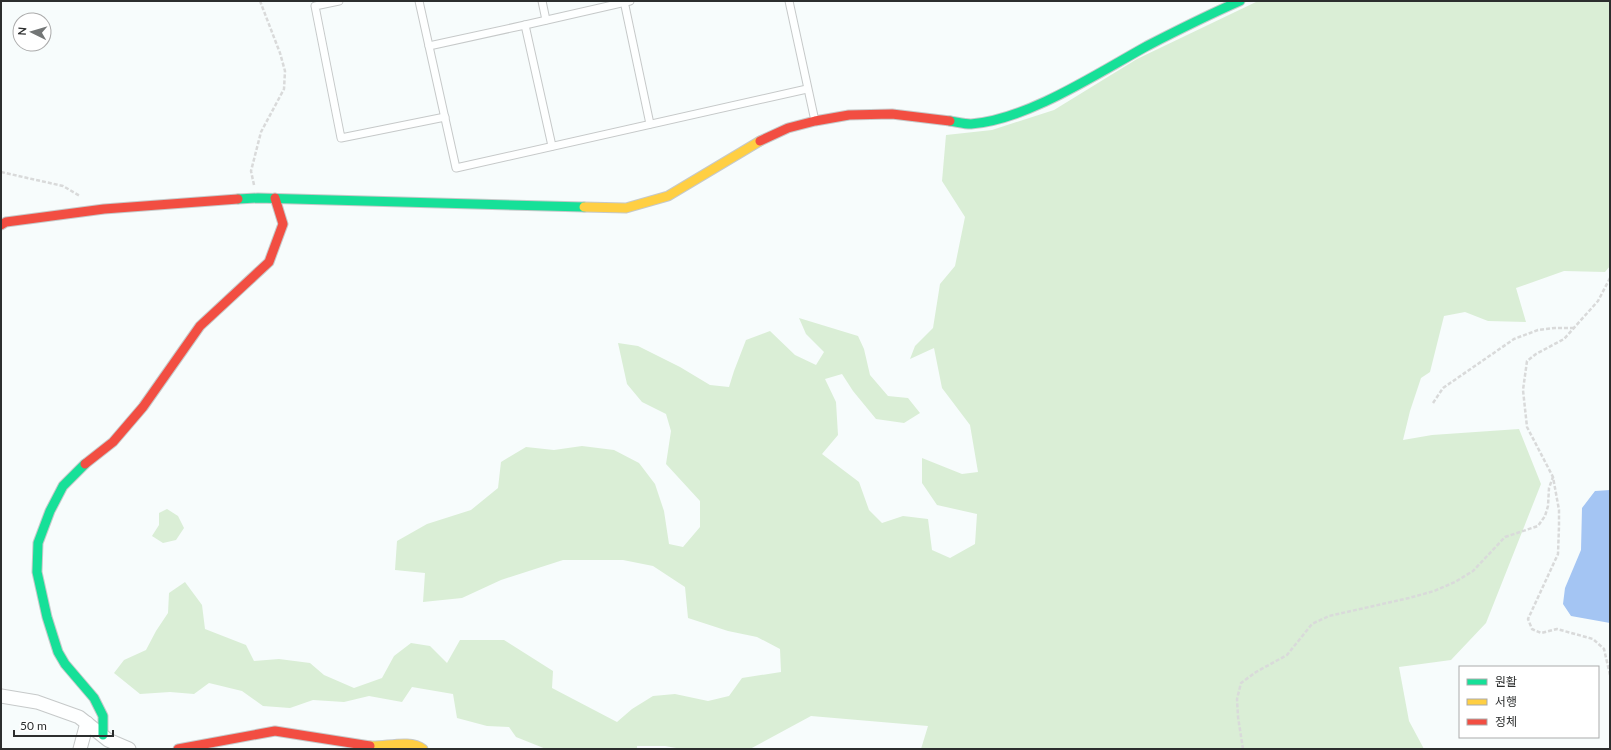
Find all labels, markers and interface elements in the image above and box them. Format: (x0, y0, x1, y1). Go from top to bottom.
north arrow (12, 12, 52, 52)
text: N (15, 26, 28, 36)
legend (1459, 666, 1599, 738)
text: 원활 (1495, 674, 1517, 689)
text: 서행 (1495, 694, 1517, 709)
scale bar (14, 712, 113, 738)
text: 정체 (1495, 714, 1517, 729)
text: 50 m (20, 718, 47, 733)

